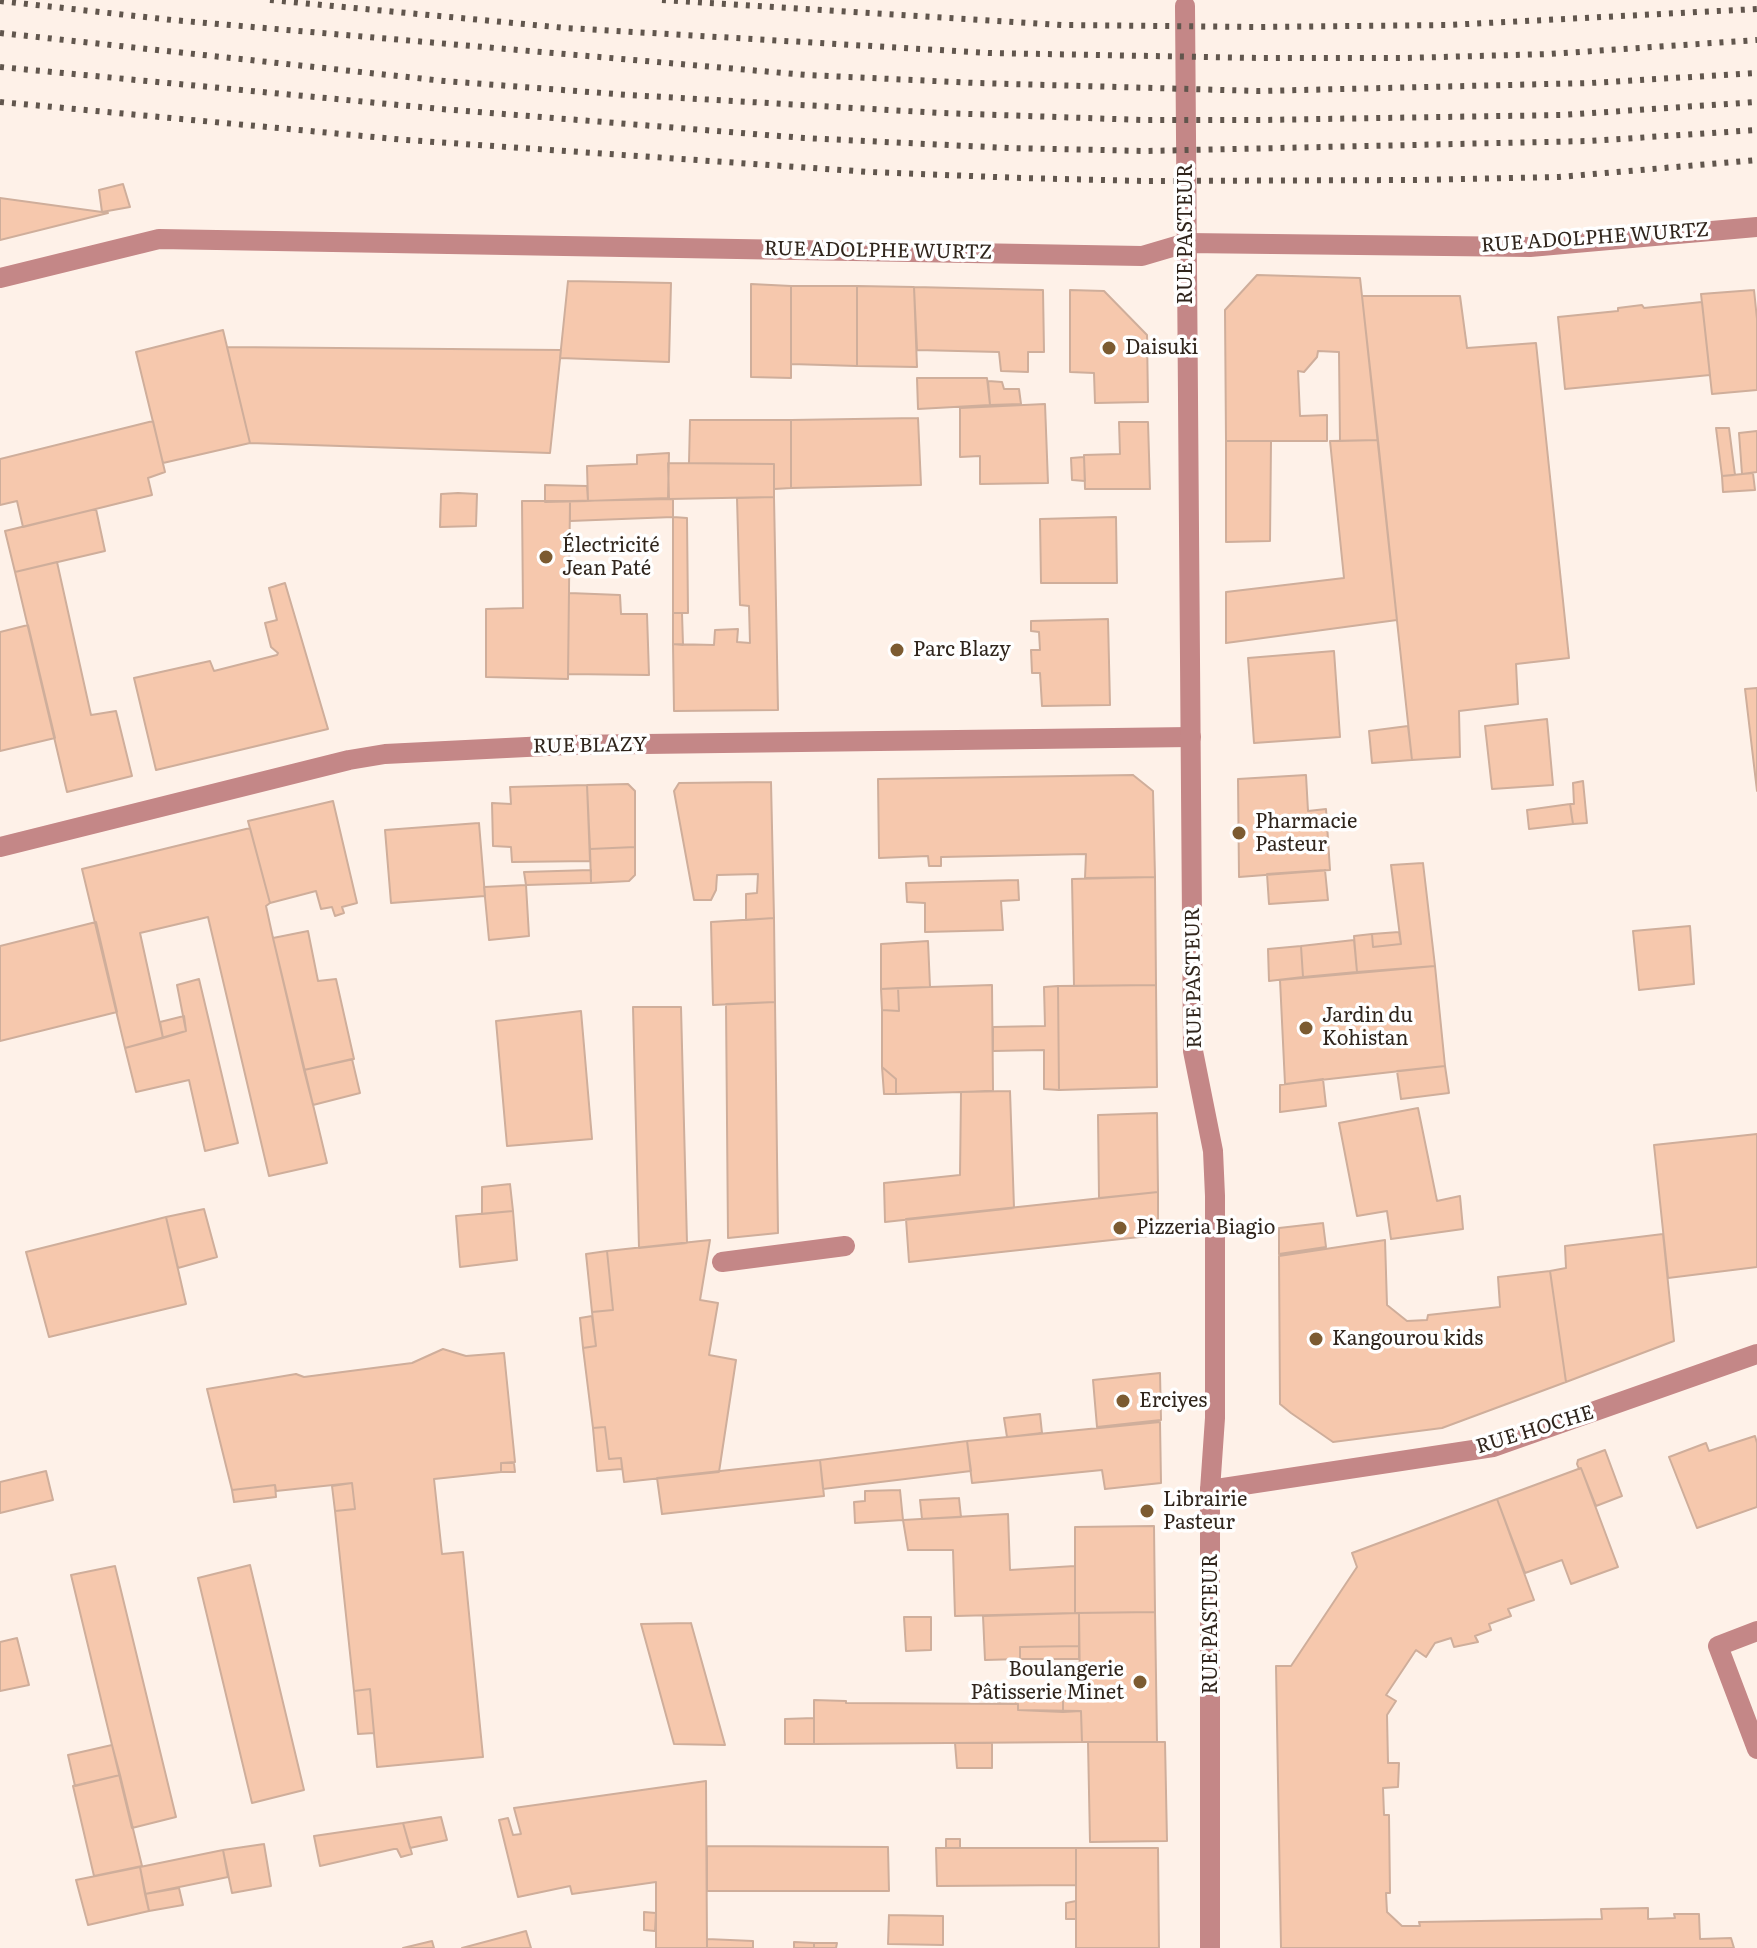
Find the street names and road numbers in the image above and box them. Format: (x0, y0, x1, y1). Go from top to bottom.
street label: RUE PASTEUR (1174, 163, 1198, 305)
street label: RUE ADOLPHE WURTZ (1480, 218, 1710, 258)
street label: RUE ADOLPHE WURTZ (764, 237, 992, 265)
street label: RUE BLAZY (533, 733, 647, 759)
street label: RUE PASTEUR (1181, 907, 1207, 1049)
street label: RUE HOCHE (1473, 1401, 1597, 1459)
street label: RUE PASTEUR (1199, 1553, 1223, 1695)

